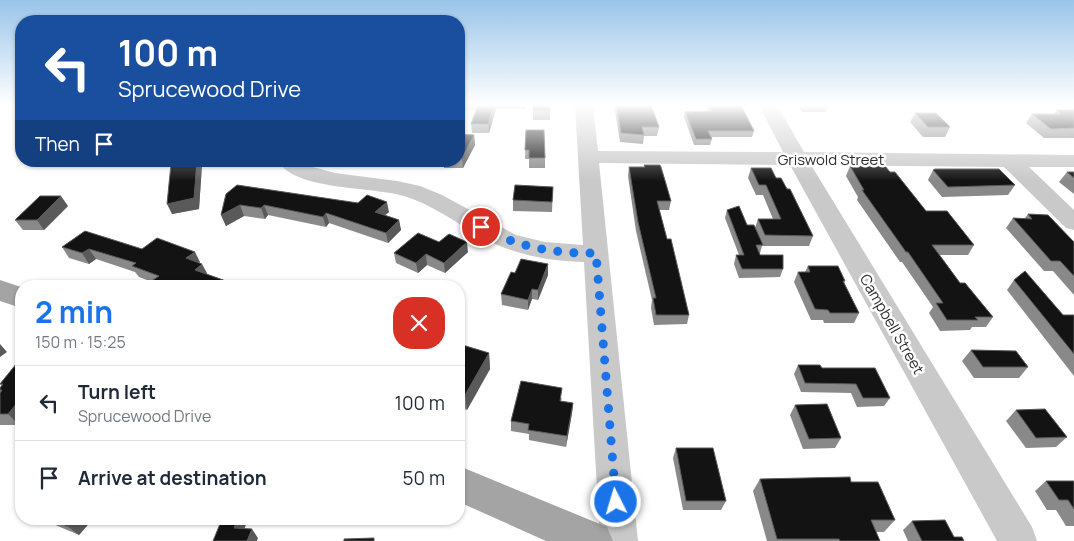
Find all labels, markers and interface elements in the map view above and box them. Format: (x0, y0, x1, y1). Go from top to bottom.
text: 100 m (118, 29, 218, 77)
icon: left (35, 35, 100, 100)
text: Sprucewood Drive (118, 74, 301, 104)
icon: arrive (90, 130, 118, 158)
text: Then (35, 131, 80, 157)
street label: Griswold Street (778, 149, 884, 170)
pin (460, 206, 502, 248)
icon: arrive (467, 213, 495, 241)
street label: Campbell Street (855, 270, 929, 378)
text: 2 min (35, 291, 113, 332)
button: close (393, 297, 445, 349)
text: 150 m · 15:25 (35, 331, 126, 353)
text: Turn left (78, 379, 156, 405)
icon: left (35, 389, 63, 417)
text: 100 m (394, 390, 445, 416)
text: Sprucewood Drive (78, 405, 211, 427)
icon: arrive (35, 464, 63, 492)
text: Arrive at destination (78, 465, 267, 491)
text: 50 m (403, 465, 445, 491)
position arrow (589, 475, 641, 527)

